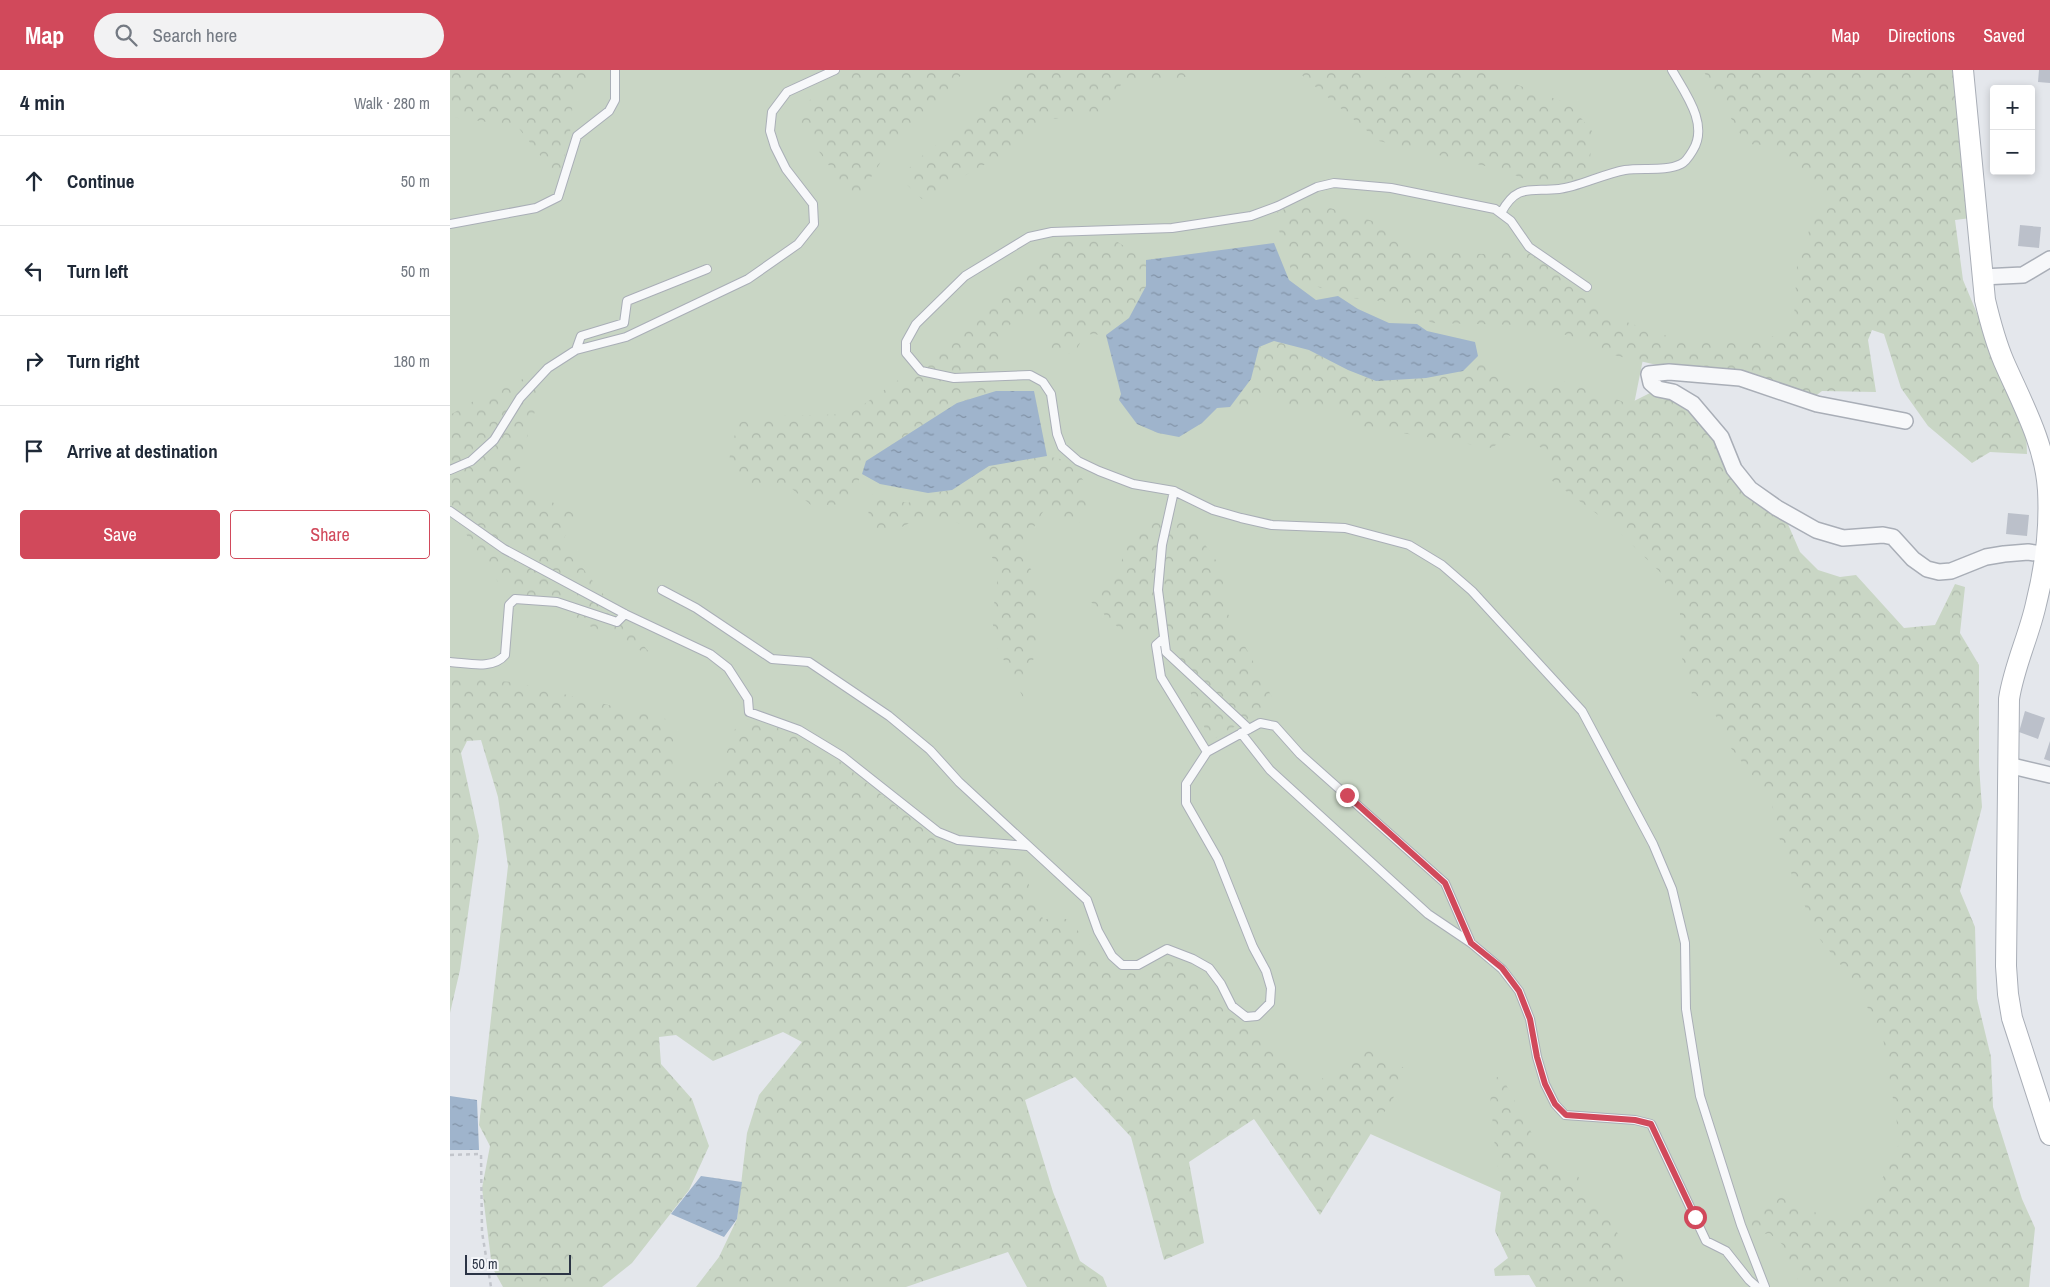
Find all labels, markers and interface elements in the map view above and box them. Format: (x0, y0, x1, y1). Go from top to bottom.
search box (94, 13, 444, 58)
text: Map (25, 19, 64, 51)
icon: search (112, 21, 140, 49)
text: Search here (152, 22, 237, 48)
text: Map (1831, 23, 1860, 48)
text: Directions (1888, 23, 1955, 48)
text: Saved (1983, 23, 2025, 48)
map controls (1990, 85, 2035, 175)
button: + (1990, 85, 2035, 130)
text: 4 min (20, 88, 65, 117)
text: Walk · 280 m (354, 92, 430, 114)
button: − (1990, 130, 2035, 175)
icon: ahead (20, 167, 48, 195)
text: Continue (67, 168, 135, 194)
text: 50 m (401, 170, 430, 192)
icon: left (20, 257, 48, 285)
text: Turn left (67, 258, 128, 284)
text: 50 m (401, 260, 430, 282)
icon: right (20, 347, 48, 375)
text: Turn right (67, 348, 139, 374)
text: 180 m (394, 350, 430, 372)
icon: arrive (20, 437, 48, 465)
text: Arrive at destination (67, 438, 218, 464)
button: Save (20, 510, 220, 559)
button: Share (230, 510, 430, 559)
route end (1336, 784, 1359, 807)
route start (1684, 1206, 1707, 1229)
scale bar (465, 1252, 571, 1275)
text: 50 m (472, 1255, 498, 1273)

